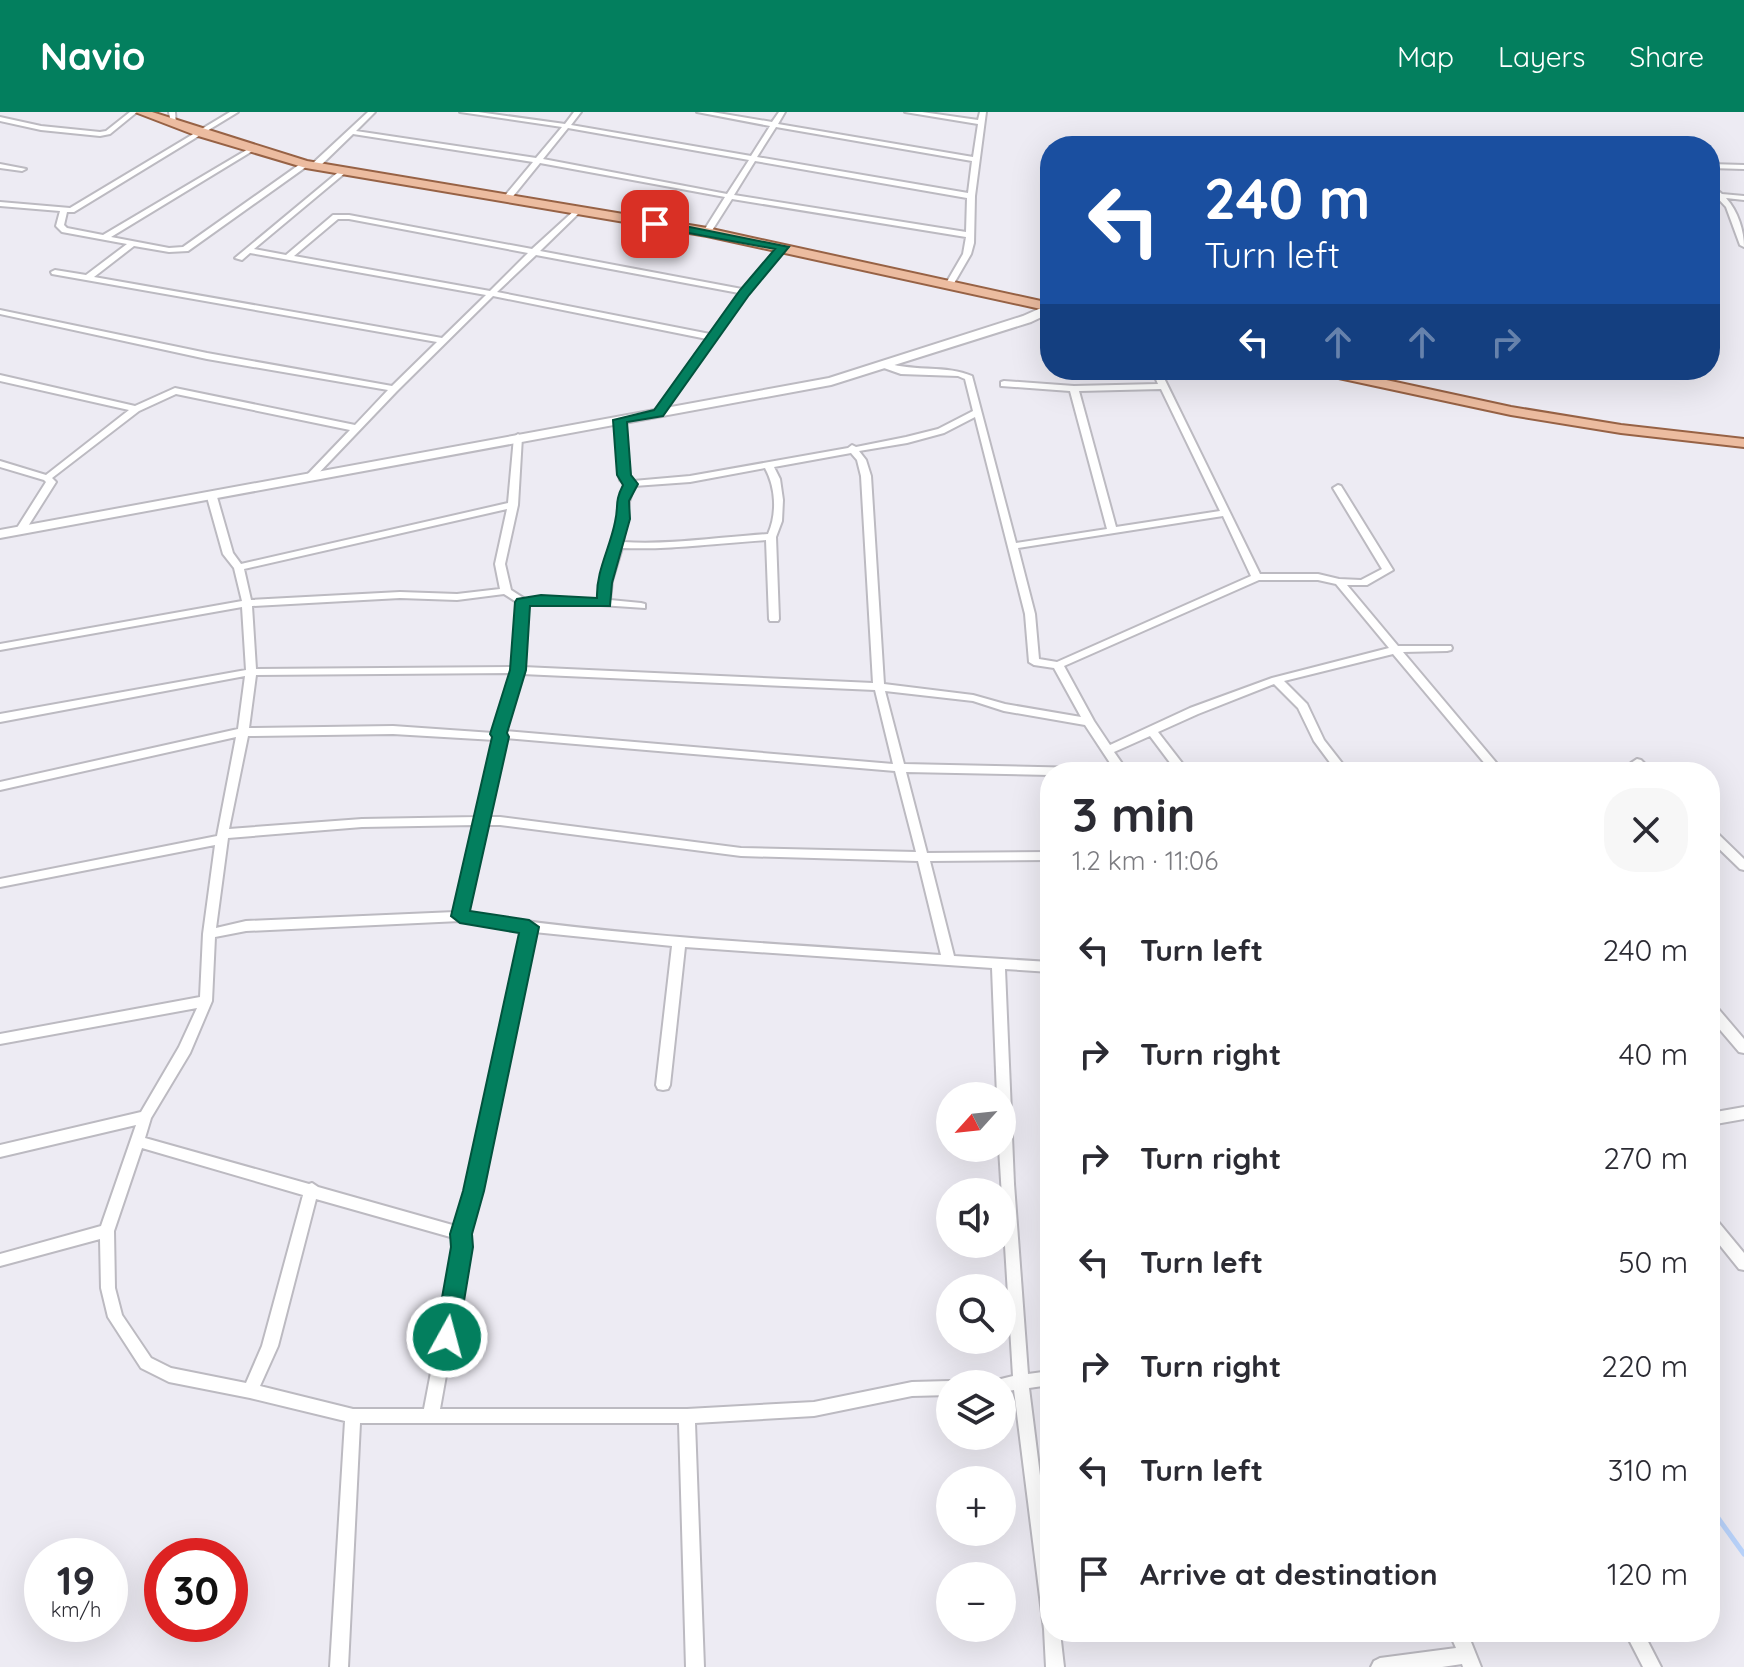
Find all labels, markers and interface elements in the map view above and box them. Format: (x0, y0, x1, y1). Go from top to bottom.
text: Navio (40, 32, 145, 80)
text: Map (1397, 39, 1454, 74)
text: Layers (1498, 39, 1585, 74)
text: Share (1629, 39, 1704, 74)
text: 240 m (1204, 163, 1371, 233)
icon: left (1072, 168, 1176, 272)
pin (621, 190, 689, 258)
icon: arrive (633, 202, 677, 246)
text: Turn left (1204, 232, 1340, 277)
icon: left (1232, 320, 1276, 364)
icon: ahead (1316, 320, 1360, 364)
icon: ahead (1400, 320, 1444, 364)
icon: right (1484, 320, 1528, 364)
text: 3 min (1072, 784, 1195, 844)
button: close (1604, 788, 1688, 872)
text: 1.2 km · 11:06 (1072, 844, 1218, 877)
icon: left (1072, 928, 1116, 972)
text: Turn left (1140, 931, 1263, 969)
text: 240 m (1603, 931, 1688, 969)
icon: right (1072, 1032, 1116, 1076)
text: Turn right (1140, 1035, 1281, 1073)
text: 40 m (1619, 1035, 1688, 1073)
north arrow (936, 1082, 1016, 1162)
map controls (936, 1082, 1016, 1642)
icon: right (1072, 1136, 1116, 1180)
text: Turn right (1140, 1139, 1281, 1177)
text: 270 m (1603, 1139, 1688, 1177)
button: sound (936, 1178, 1016, 1258)
icon: left (1072, 1240, 1116, 1284)
text: Turn left (1140, 1243, 1263, 1281)
text: 50 m (1618, 1243, 1688, 1281)
button: search (936, 1274, 1016, 1354)
position arrow (405, 1295, 489, 1379)
icon: right (1072, 1344, 1116, 1388)
text: Turn right (1140, 1347, 1281, 1385)
text: 220 m (1601, 1347, 1688, 1385)
button: layers (936, 1370, 1016, 1450)
icon: left (1072, 1448, 1116, 1492)
text: Turn left (1140, 1451, 1263, 1489)
text: 310 m (1608, 1451, 1688, 1489)
button: + (936, 1466, 1016, 1546)
speed limit sign: 30 (144, 1538, 248, 1642)
icon: arrive (1072, 1552, 1116, 1596)
text: 19 (57, 1555, 95, 1605)
text: Arrive at destination (1140, 1555, 1438, 1593)
text: 120 m (1607, 1555, 1688, 1593)
button: − (936, 1562, 1016, 1642)
text: km/h (51, 1597, 101, 1622)

